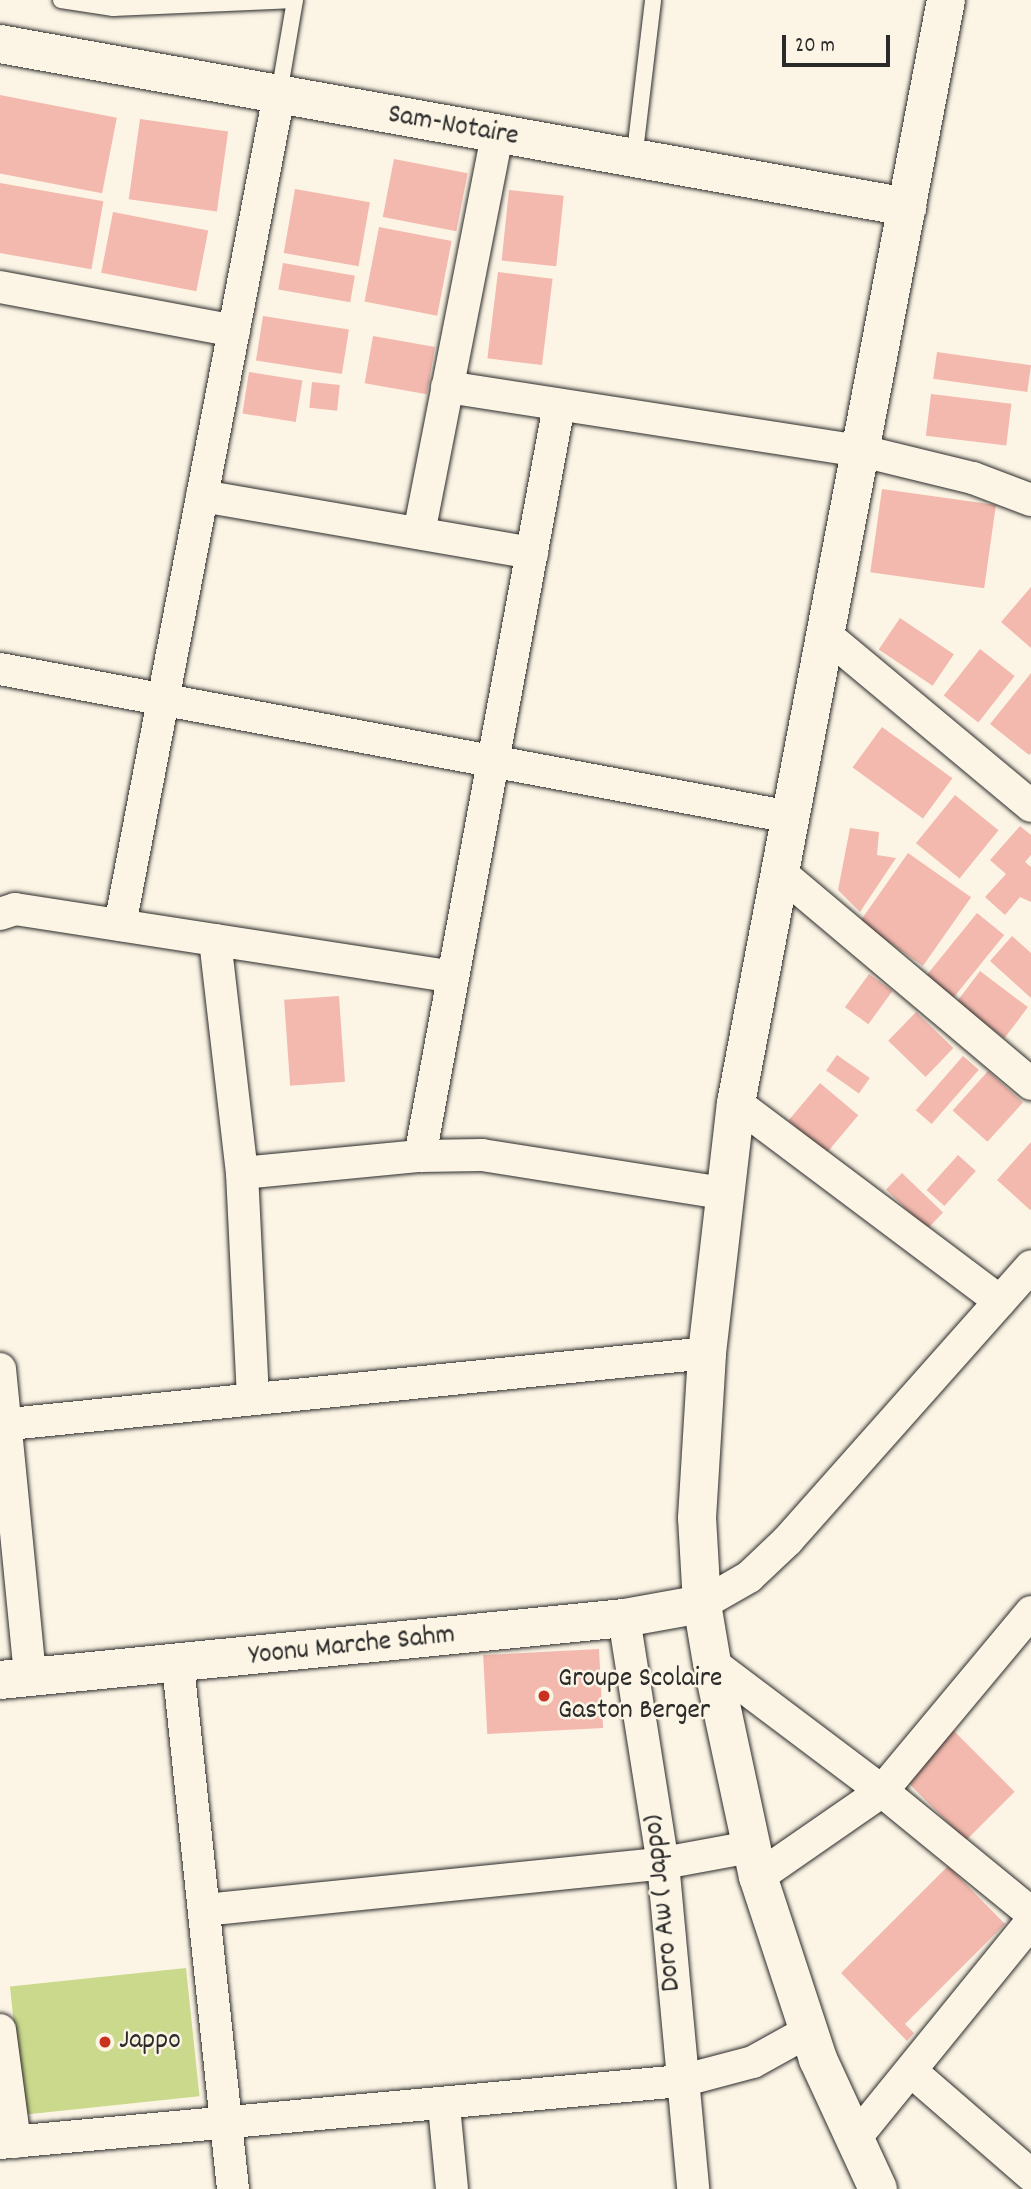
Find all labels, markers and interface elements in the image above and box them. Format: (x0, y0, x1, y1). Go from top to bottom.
scale bar (786, 21, 894, 65)
text: 20 m (795, 32, 835, 62)
street label: Sam-Notaire (385, 99, 521, 155)
street label: Yoonu Marche Sahm (247, 1619, 457, 1675)
place label: Groupe Scolaire Gaston Berger (558, 1663, 722, 1729)
marker: Groupe Scolaire Gaston Berger (536, 1688, 552, 1704)
street label: Doro Aw ( Jappo) (638, 1813, 690, 1993)
place label: Jappo (119, 2025, 181, 2059)
marker: Jappo (97, 2034, 113, 2050)

